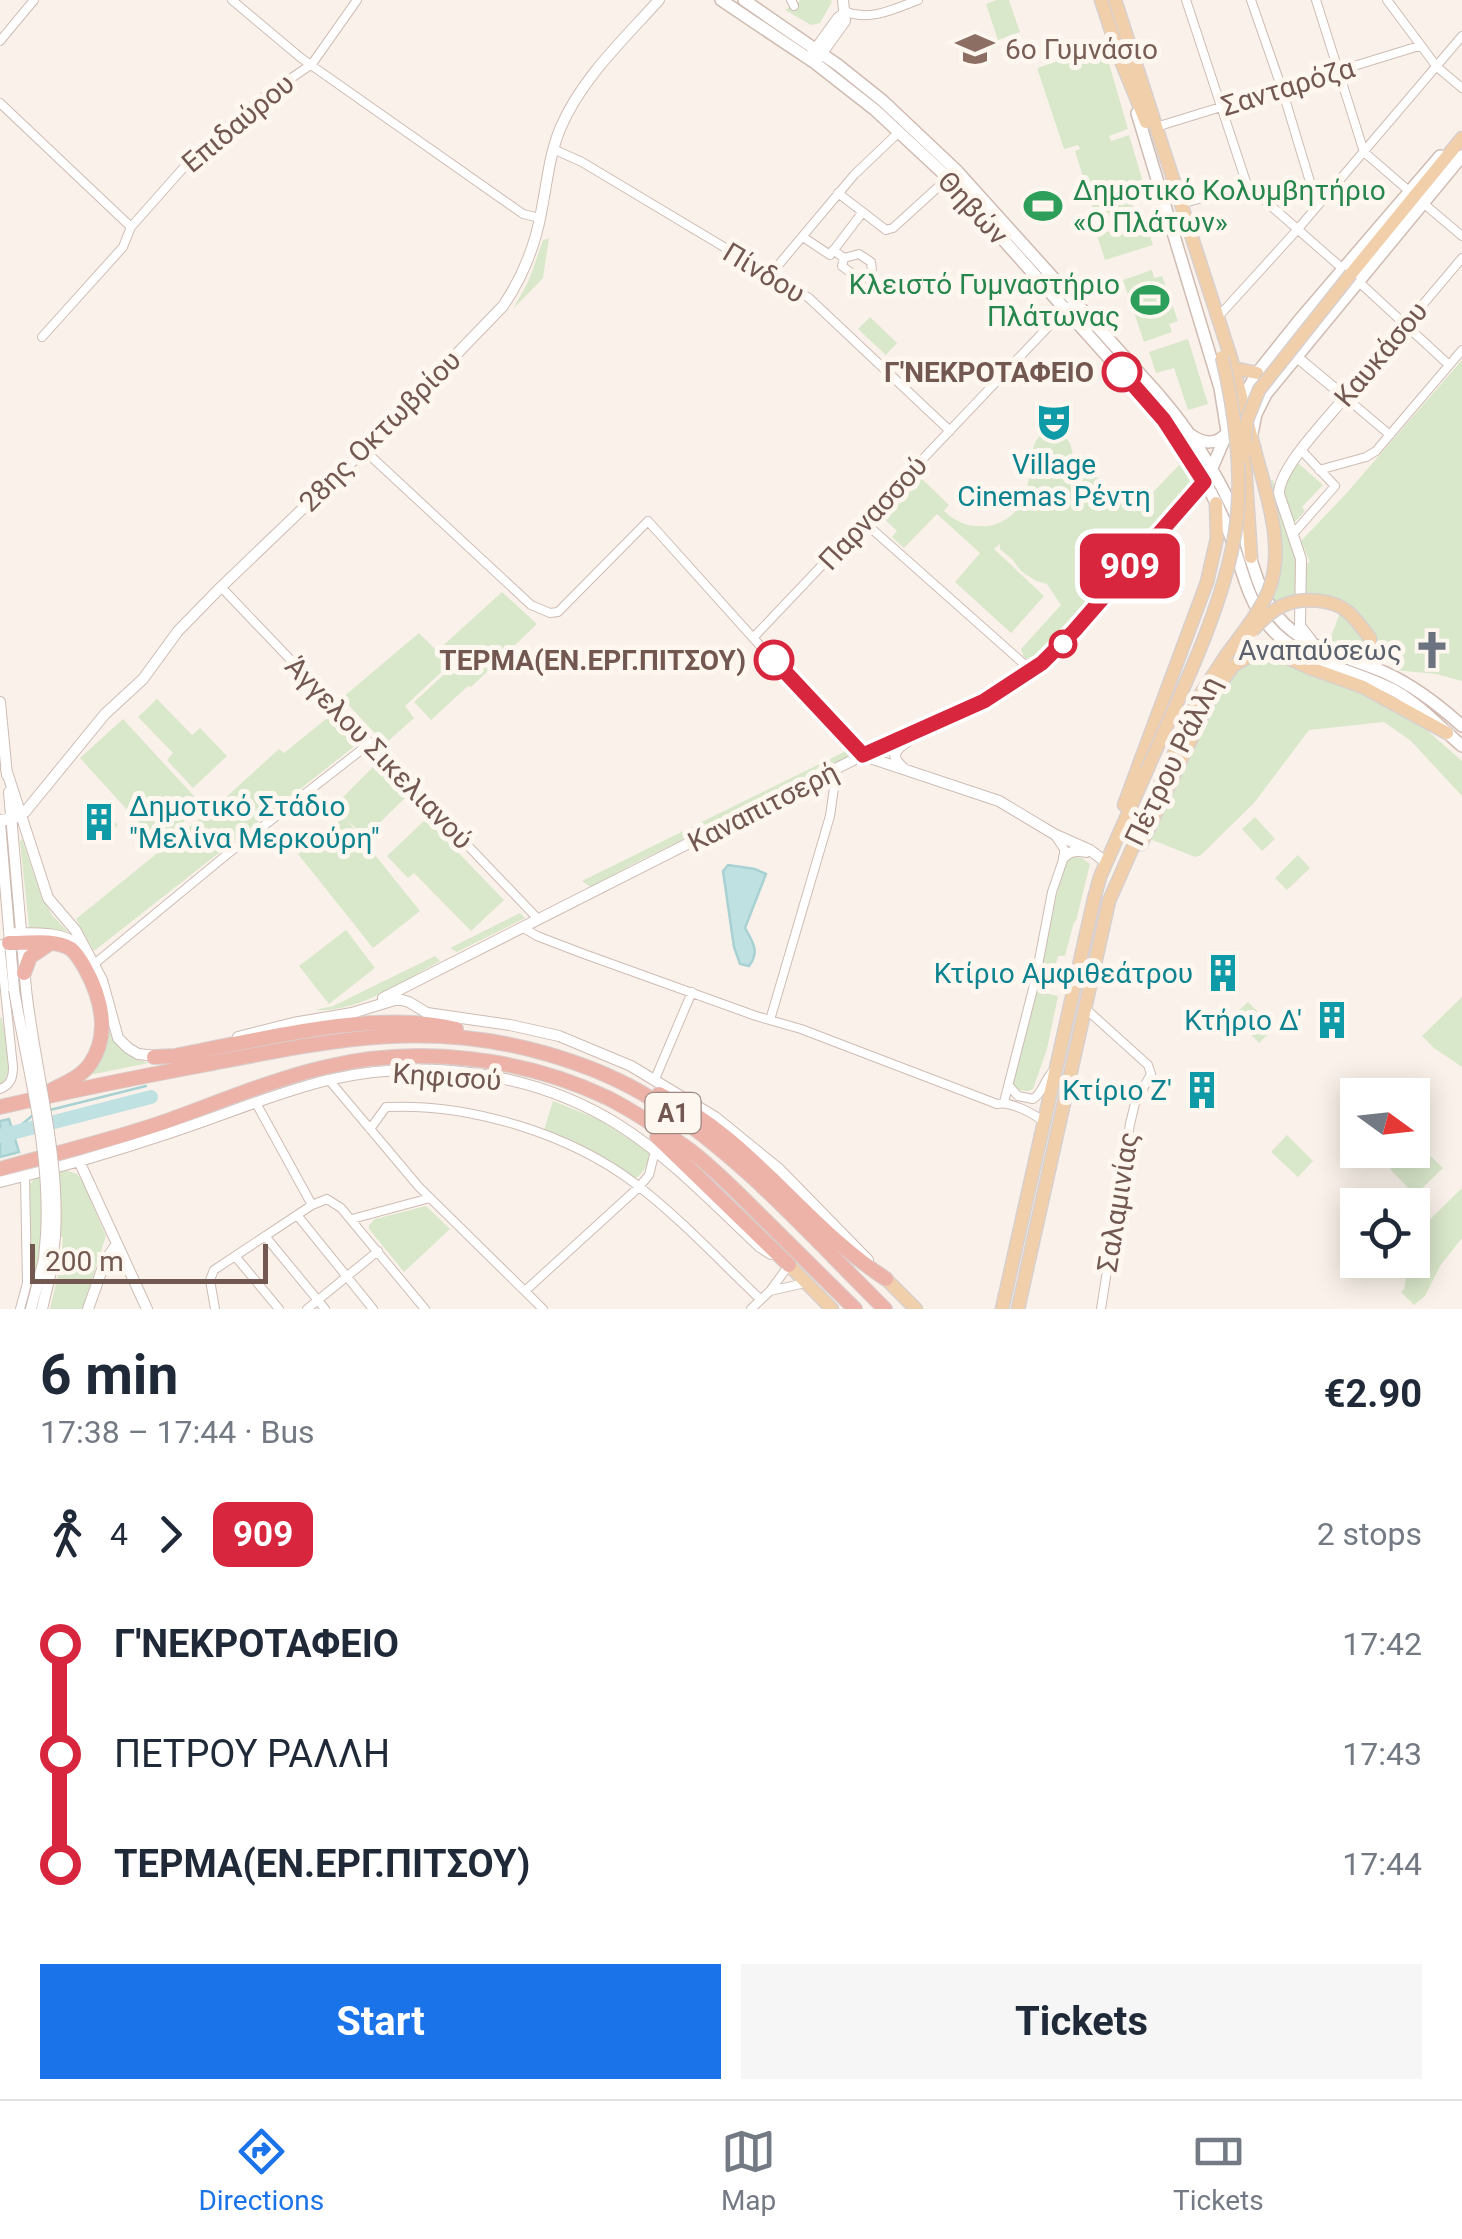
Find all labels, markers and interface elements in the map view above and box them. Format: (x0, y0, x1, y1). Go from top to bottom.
school or university icon: 6ο Γυμνάσιο (954, 28, 996, 70)
place label: 6ο Γυμνάσιο (1005, 33, 1158, 66)
street label: Σανταρόζα (1217, 51, 1359, 123)
street label: Επιδαύρου (175, 67, 301, 179)
street label: Θηβών (931, 165, 1015, 252)
place label: Δημοτικό Κολυμβητήριο «Ο Πλάτων» (1073, 174, 1386, 239)
sports icon: Δημοτικό Κολυμβητήριο «Ο Πλάτων» (1022, 185, 1064, 227)
street label: Πίνδου (717, 236, 811, 310)
place label: Κλειστό Γυμναστήριο Πλάτωνας (849, 268, 1120, 333)
sports icon: Κλειστό Γυμναστήριο Πλάτωνας (1129, 279, 1171, 321)
street label: Καυκάσου (1328, 295, 1434, 413)
street label: 28ης Οκτωβρίου (292, 343, 468, 519)
marker: Γ'ΝΕΚΡΟΤΑΦΕΙΟ (1103, 353, 1141, 391)
place label: Γ'ΝΕΚΡΟΤΑΦΕΙΟ (884, 356, 1094, 389)
theatre icon: Village Cinemas Ρέντη (1033, 401, 1075, 443)
place label: Village Cinemas Ρέντη (957, 448, 1151, 513)
street label: Παρνασσού (812, 449, 934, 577)
line badge: 909 (1072, 534, 1188, 598)
text: 909 (1100, 546, 1160, 587)
church icon: Αναπαύσεως (1411, 629, 1453, 671)
unlabelled marker (1050, 631, 1076, 657)
place label: Αναπαύσεως (1238, 634, 1402, 667)
marker: ΤΕΡΜΑ(ΕΝ.ΕΡΓ.ΠΙΤΣΟΥ) (755, 641, 793, 679)
place label: ΤΕΡΜΑ(ΕΝ.ΕΡΓ.ΠΙΤΣΟΥ) (439, 644, 746, 677)
street label: Άγγελου Σικελιανού (279, 650, 479, 856)
street label: Πέτρου Ράλλη (1118, 671, 1228, 851)
street label: Καναπιτσερή (682, 755, 844, 859)
place label: Δημοτικό Στάδιο "Μελίνα Μερκούρη" (129, 790, 380, 855)
building icon: Δημοτικό Στάδιο "Μελίνα Μερκούρη" (78, 801, 120, 843)
building icon: Κτίριο Αμφιθεάτρου (1202, 952, 1244, 994)
place label: Κτίριο Αμφιθεάτρου (934, 957, 1193, 990)
building icon: Κτήριο Δ' (1311, 999, 1353, 1041)
place label: Κτήριο Δ' (1184, 1004, 1302, 1037)
street label: Κηφισού (392, 1057, 502, 1097)
building icon: Κτίριο Ζ' (1181, 1069, 1223, 1111)
place label: Κτίριο Ζ' (1062, 1074, 1172, 1107)
north arrow (1340, 1078, 1430, 1168)
map controls (1340, 1078, 1430, 1278)
road number: Α1 (646, 1093, 700, 1133)
street label: Σαλαμινίας (1091, 1130, 1145, 1274)
button: locate (1340, 1188, 1430, 1278)
scale bar (30, 1239, 268, 1284)
text: 200 m (45, 1245, 124, 1278)
text: 6 min (40, 1343, 178, 1407)
text: €2.90 (1324, 1372, 1422, 1416)
text: 17:38 – 17:44 · Bus (40, 1413, 315, 1451)
icon: walk (40, 1507, 95, 1562)
icon: forward (143, 1507, 198, 1562)
text: 909 (233, 1514, 293, 1555)
text: 4 (110, 1515, 128, 1553)
text: 2 stops (1317, 1515, 1422, 1553)
text: Γ'ΝΕΚΡΟΤΑΦΕΙΟ (114, 1622, 399, 1666)
text: 17:42 (1342, 1625, 1422, 1663)
text: ΠΕΤΡΟΥ ΡΑΛΛΗ (114, 1732, 390, 1776)
text: 17:43 (1342, 1735, 1422, 1773)
text: ΤΕΡΜΑ(ΕΝ.ΕΡΓ.ΠΙΤΣΟΥ) (114, 1842, 530, 1886)
text: 17:44 (1342, 1845, 1422, 1883)
button: Start (40, 1964, 721, 2079)
button: Tickets (741, 1964, 1422, 2079)
tab: Directions (198, 2124, 324, 2217)
tab: Map (721, 2124, 776, 2217)
tab: Tickets (1173, 2124, 1264, 2217)

